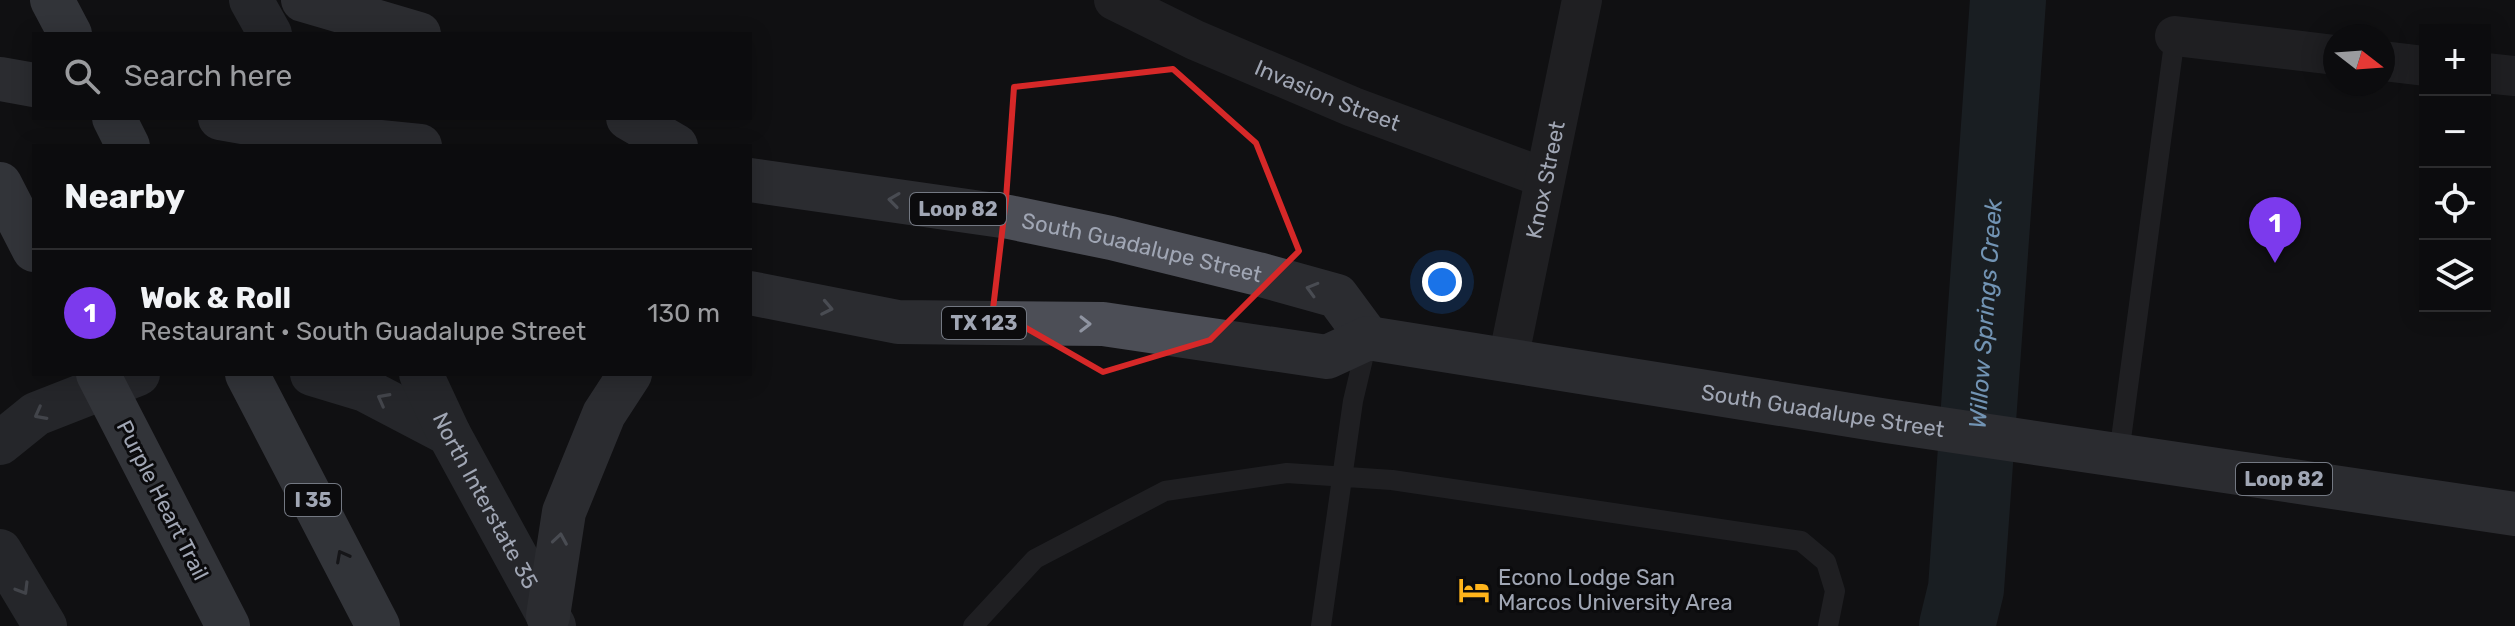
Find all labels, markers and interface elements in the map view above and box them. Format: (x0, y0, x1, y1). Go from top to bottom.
north arrow (2323, 24, 2395, 96)
map controls (2419, 24, 2491, 312)
button: + (2419, 24, 2491, 96)
search box (32, 32, 752, 120)
icon: search (60, 54, 104, 98)
street label: Invasion Street (1251, 54, 1404, 137)
text: Search here (124, 58, 292, 94)
button: − (2419, 96, 2491, 168)
street label: Knox Street (1520, 118, 1571, 241)
button: locate (2419, 168, 2491, 240)
text: Nearby (64, 176, 185, 217)
one-way arrow (887, 192, 901, 209)
road number: Loop 82 (910, 193, 1006, 225)
water label: Willow Springs Creek (1963, 197, 2008, 430)
pin: 1 (2249, 197, 2301, 263)
street label: South Guadalupe Street (1019, 207, 1265, 289)
button: layers (2419, 240, 2491, 312)
your location (1422, 262, 1462, 302)
text: Wok & Roll (140, 280, 291, 316)
one-way arrow (1305, 282, 1319, 298)
text: 1 (84, 298, 96, 329)
text: 130 m (647, 298, 720, 329)
one-way arrow (819, 299, 833, 316)
road number: TX 123 (942, 307, 1026, 339)
one-way arrow (1079, 315, 1092, 333)
text: Restaurant · South Guadalupe Street (140, 316, 586, 347)
street label: South Guadalupe Street (1699, 378, 1947, 443)
one-way arrow (376, 393, 391, 408)
one-way arrow (34, 404, 48, 419)
street label: North Interstate 35 (427, 408, 544, 594)
street label: Purple Heart Trail (111, 416, 214, 585)
road number: Loop 82 (2236, 463, 2332, 495)
road number: I 35 (285, 484, 341, 516)
one-way arrow (551, 532, 568, 545)
one-way arrow (337, 550, 352, 565)
place label: Econo Lodge San Marcos University Area (1498, 564, 1733, 616)
hotel icon: Econo Lodge San Marcos University Area (1457, 573, 1491, 607)
one-way arrow (13, 580, 28, 595)

